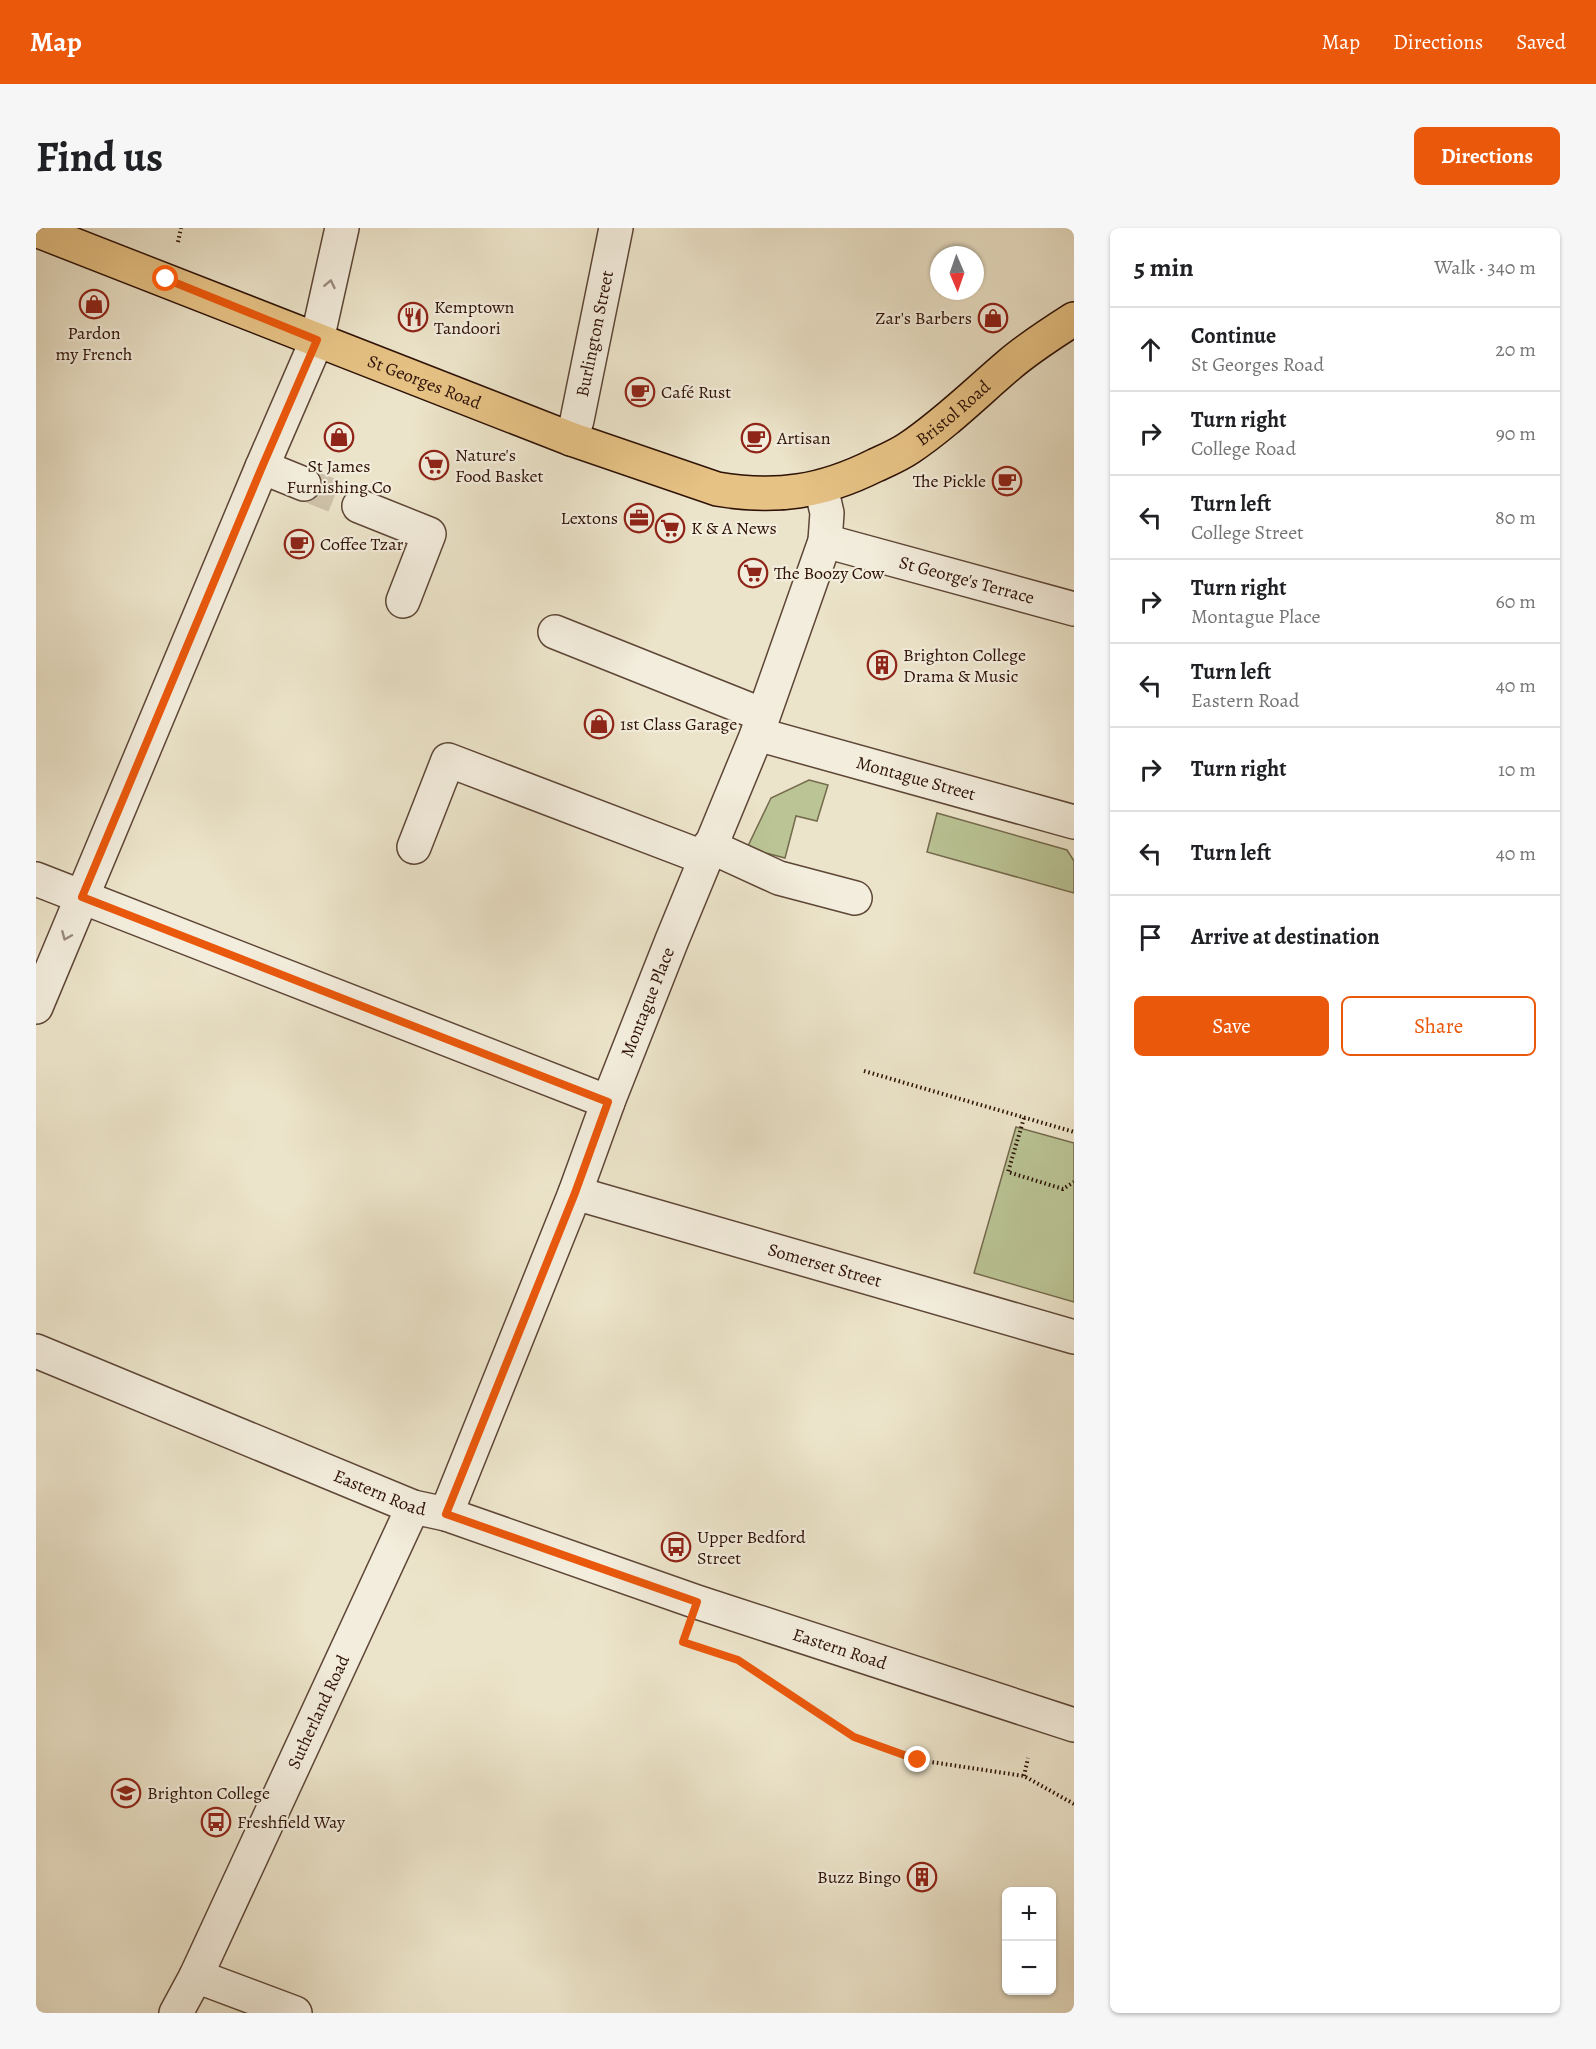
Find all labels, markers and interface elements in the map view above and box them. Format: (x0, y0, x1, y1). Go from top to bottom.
text: Map (30, 23, 82, 61)
text: Map (1322, 28, 1360, 56)
text: Directions (1393, 28, 1483, 56)
text: Saved (1516, 28, 1566, 56)
button: Directions (1414, 127, 1560, 185)
text: Find us (36, 128, 163, 185)
north arrow (930, 246, 984, 300)
text: 5 min (1134, 250, 1194, 285)
text: Walk · 340 m (1434, 254, 1536, 281)
route start (152, 265, 178, 291)
street label: Burlington Street (570, 268, 619, 399)
one-way arrow (322, 279, 335, 289)
shop icon: Pardon my French (78, 288, 110, 320)
place label: Kemptown Tandoori (434, 295, 515, 340)
restaurant icon: Kemptown Tandoori (397, 301, 429, 333)
shop icon: Zar's Barbers (977, 302, 1009, 334)
place label: Zar's Barbers (875, 306, 972, 330)
place label: Pardon my French (56, 321, 133, 366)
text: Continue (1191, 321, 1276, 351)
icon: ahead (1134, 333, 1167, 366)
text: 20 m (1495, 336, 1536, 363)
street label: St Georges Road (364, 349, 485, 415)
text: St Georges Road (1191, 351, 1324, 378)
street label: Bristol Road (911, 375, 996, 451)
cafe icon: Café Rust (624, 376, 656, 408)
place label: Café Rust (661, 380, 731, 404)
text: Turn right (1191, 405, 1287, 435)
icon: right (1134, 417, 1167, 450)
text: 90 m (1496, 420, 1536, 447)
shop icon: St James Furnishing Co (323, 421, 355, 453)
cafe icon: Artisan (740, 422, 772, 454)
place label: Artisan (776, 426, 831, 450)
text: College Road (1191, 435, 1296, 462)
place label: Nature's Food Basket (455, 443, 544, 488)
supermarket icon: Nature's Food Basket (418, 449, 450, 481)
place label: St James Furnishing Co (286, 454, 392, 499)
cafe icon: The Pickle (991, 465, 1023, 497)
place label: The Pickle (913, 469, 986, 493)
text: Turn left (1191, 489, 1271, 519)
icon: left (1134, 501, 1167, 534)
office icon: Lextons (623, 502, 655, 534)
text: 80 m (1495, 504, 1536, 531)
place label: Lextons (561, 506, 618, 530)
supermarket icon: K & A News (654, 512, 686, 544)
place label: K & A News (691, 516, 777, 540)
text: College Street (1191, 519, 1304, 546)
cafe icon: Coffee Tzar (283, 528, 315, 560)
place label: Coffee Tzar (320, 532, 404, 556)
street label: St George's Terrace (897, 550, 1037, 610)
supermarket icon: The Boozy Cow (737, 557, 769, 589)
place label: The Boozy Cow (774, 561, 884, 585)
text: Turn right (1191, 573, 1287, 603)
icon: right (1134, 585, 1167, 618)
text: 60 m (1496, 588, 1536, 615)
text: Montague Place (1191, 603, 1321, 630)
place label: Brighton College Drama & Music (903, 643, 1026, 688)
building icon: Brighton College Drama & Music (866, 649, 898, 681)
text: Turn left (1191, 657, 1271, 687)
icon: left (1134, 669, 1167, 702)
text: 40 m (1496, 672, 1536, 699)
text: Eastern Road (1191, 687, 1300, 714)
shop icon: 1st Class Garage (583, 708, 615, 740)
place label: 1st Class Garage (620, 712, 737, 736)
street label: Montague Street (854, 750, 978, 806)
icon: right (1134, 753, 1167, 786)
text: Turn right (1191, 754, 1287, 784)
text: 10 m (1498, 756, 1536, 783)
icon: left (1134, 837, 1167, 870)
text: Turn left (1191, 838, 1271, 868)
text: 40 m (1496, 840, 1536, 867)
icon: arrive (1134, 921, 1167, 954)
text: Arrive at destination (1191, 922, 1380, 952)
one-way arrow (61, 929, 73, 940)
street label: Montague Place (615, 944, 680, 1061)
button: Save (1134, 996, 1329, 1056)
button: Share (1341, 996, 1536, 1056)
street label: Somerset Street (765, 1237, 885, 1293)
street label: Eastern Road (330, 1463, 428, 1521)
place label: Upper Bedford Street (697, 1525, 806, 1570)
bus stop icon: Upper Bedford Street (660, 1531, 692, 1563)
street label: Eastern Road (790, 1622, 890, 1675)
street label: Sutherland Road (281, 1651, 355, 1773)
route end (904, 1746, 930, 1772)
school or university icon: Brighton College (110, 1777, 142, 1809)
place label: Brighton College (147, 1781, 270, 1805)
bus stop icon: Freshfield Way (200, 1806, 232, 1838)
place label: Freshfield Way (237, 1810, 346, 1834)
building icon: Buzz Bingo (906, 1861, 938, 1893)
place label: Buzz Bingo (817, 1865, 901, 1889)
map controls (1002, 1887, 1056, 1995)
button: + (1002, 1887, 1056, 1941)
button: − (1002, 1941, 1056, 1995)

